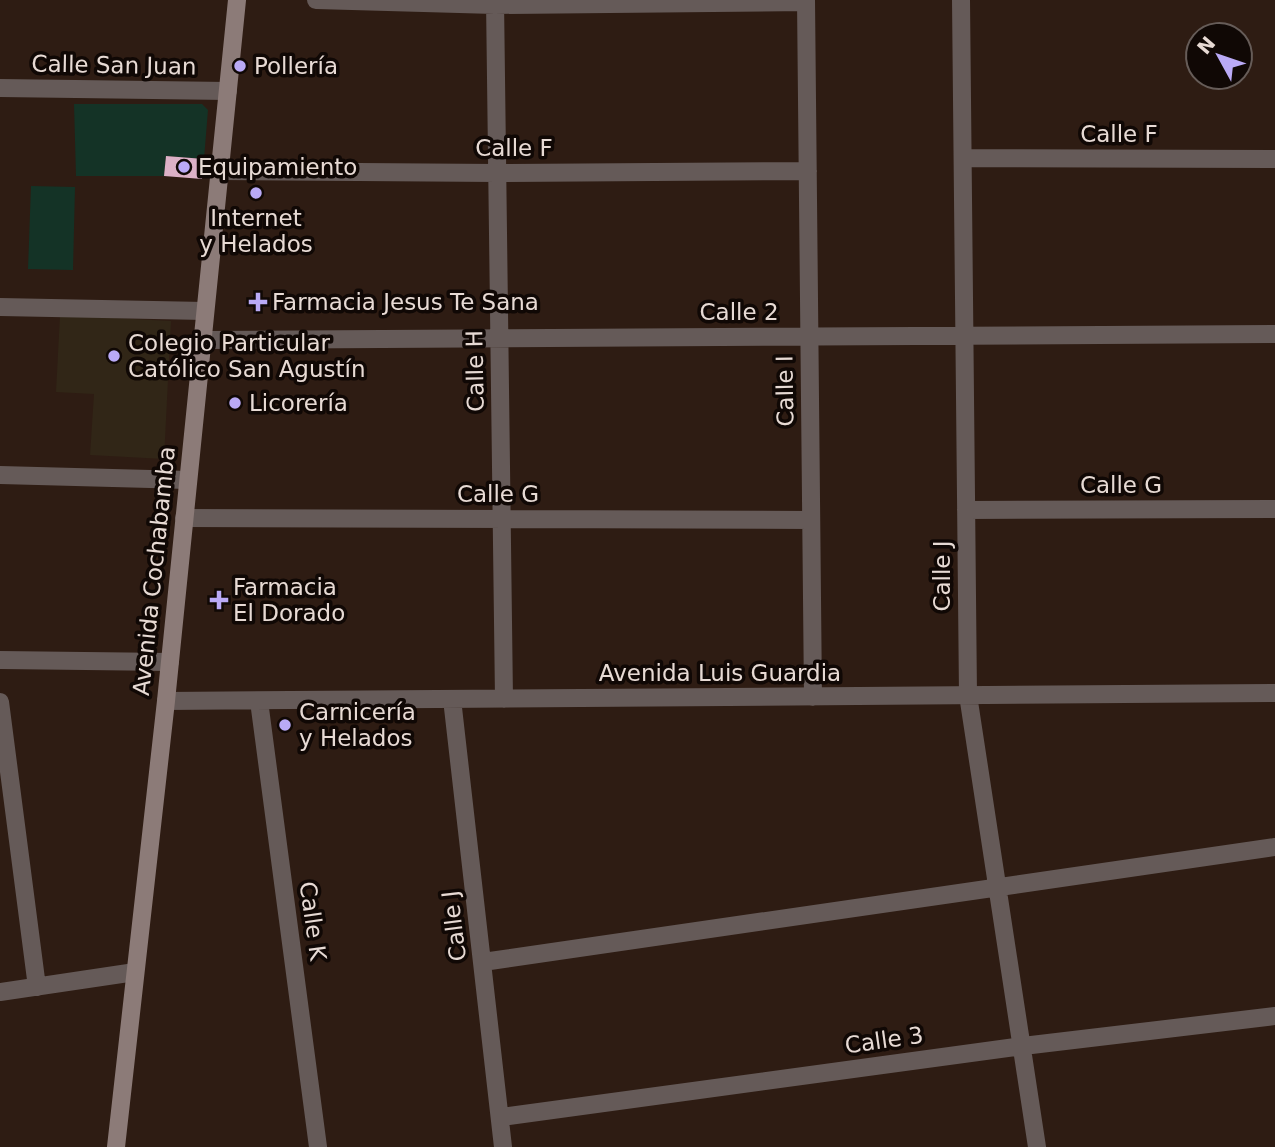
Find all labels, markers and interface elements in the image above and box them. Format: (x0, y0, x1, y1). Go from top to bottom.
north arrow (1184, 21, 1254, 91)
text: N (1192, 32, 1220, 58)
street label: Calle San Juan (31, 51, 197, 79)
place label: Pollería (254, 53, 338, 79)
marker: Pollería (232, 58, 248, 74)
street label: Calle F (1080, 121, 1158, 147)
street label: Calle F (475, 135, 553, 161)
place label: Equipamiento (198, 154, 357, 180)
marker: Equipamiento (176, 159, 192, 175)
marker: Internet y Helados (248, 185, 264, 201)
place label: Internet y Helados (199, 205, 313, 257)
place label: Farmacia Jesus Te Sana (272, 289, 539, 315)
marker: Farmacia Jesus Te Sana (250, 294, 266, 310)
street label: Calle 2 (699, 299, 779, 325)
place label: Colegio Particular Católico San Agustín (128, 330, 366, 382)
street label: Calle H (461, 330, 489, 412)
marker: Colegio Particular Católico San Agustín (106, 348, 122, 364)
street label: Calle I (771, 355, 799, 427)
place label: Licorería (249, 390, 348, 416)
marker: Licorería (227, 395, 243, 411)
street label: Avenida Cochabamba (128, 445, 180, 697)
street label: Calle G (1080, 472, 1162, 498)
street label: Calle G (457, 481, 539, 507)
street label: Calle J (929, 540, 955, 612)
place label: Farmacia El Dorado (233, 574, 345, 626)
marker: Farmacia El Dorado (211, 592, 227, 608)
street label: Avenida Luis Guardia (599, 660, 841, 686)
place label: Carnicería y Helados (299, 699, 416, 751)
marker: Carnicería y Helados (277, 717, 293, 733)
street label: Calle K (295, 880, 332, 963)
street label: Calle J (437, 889, 471, 963)
street label: Calle 3 (843, 1022, 925, 1058)

